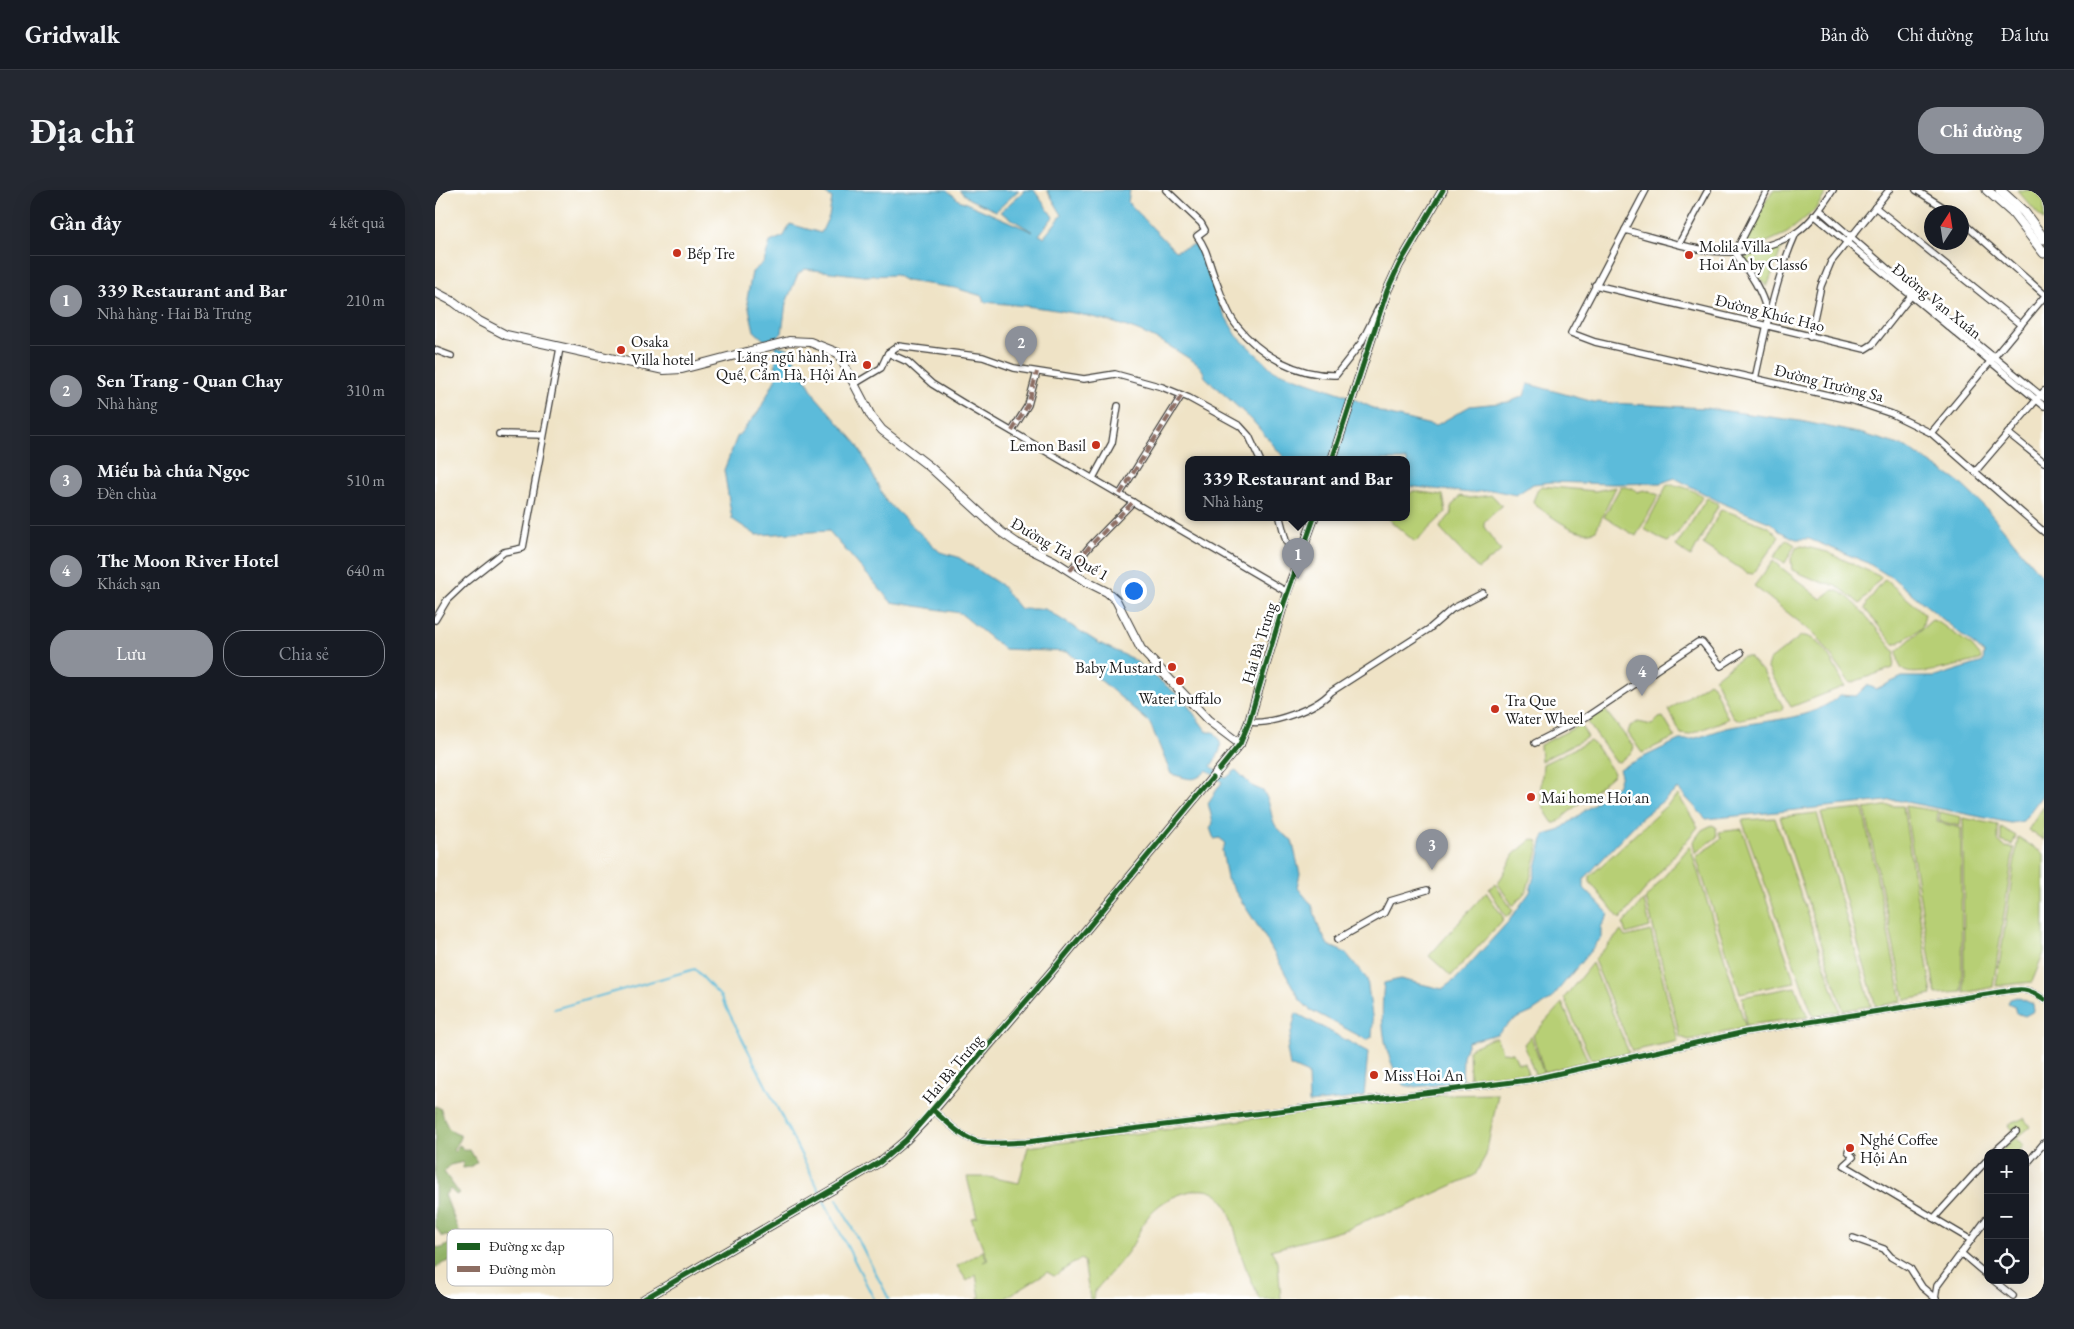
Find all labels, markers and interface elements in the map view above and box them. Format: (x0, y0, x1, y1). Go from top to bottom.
text: Gridwalk (25, 19, 120, 50)
text: Bản đồ (1820, 23, 1869, 46)
text: Chỉ đường (1897, 23, 1973, 46)
text: Đã lưu (2001, 23, 2049, 46)
button: Chỉ đường (1918, 107, 2044, 154)
text: Địa chỉ (30, 108, 135, 153)
north arrow (1924, 205, 1969, 250)
text: Gần đây (50, 209, 122, 236)
text: 4 kết quả (329, 212, 385, 233)
place label: Molila Villa Hoi An by Class6 (1699, 236, 1808, 275)
place label: Bếp Tre (687, 243, 735, 264)
marker: Bếp Tre (671, 247, 683, 259)
marker: Molila Villa Hoi An by Class6 (1683, 249, 1695, 261)
street label: Đường Vạn Xuân (1888, 258, 1987, 344)
text: 339 Restaurant and Bar (97, 278, 287, 303)
street label: Đường Khúc Hạo (1713, 289, 1827, 337)
text: 1 (62, 290, 70, 311)
text: 210 m (346, 290, 385, 311)
text: Nhà hàng · Hai Bà Trưng (97, 303, 251, 324)
pin: 2 (1005, 326, 1037, 367)
place label: Osaka Villa hotel (631, 331, 694, 370)
marker: Osaka Villa hotel (615, 344, 627, 356)
place label: Lăng ngũ hành, Trà Quế, Cẩm Hà, Hội An (716, 346, 858, 385)
marker: Lăng ngũ hành, Trà Quế, Cẩm Hà, Hội An (861, 359, 873, 371)
street label: Đường Trường Sa (1772, 359, 1886, 407)
text: Sen Trang - Quan Chay (97, 368, 283, 393)
text: 2 (62, 380, 70, 401)
text: 310 m (346, 380, 385, 401)
text: Nhà hàng (97, 393, 158, 414)
place label: Lemon Basil (1010, 435, 1086, 456)
marker: Lemon Basil (1090, 439, 1102, 451)
popup (1185, 456, 1410, 521)
text: Miếu bà chúa Ngọc (97, 458, 250, 483)
text: 339 Restaurant and Bar (1202, 466, 1393, 491)
text: 3 (62, 470, 70, 491)
text: 510 m (346, 470, 385, 491)
text: Đền chùa (97, 483, 157, 504)
text: Nhà hàng (1202, 491, 1263, 512)
street label: Đường Trà Quế 1 (1007, 513, 1113, 585)
pin: 1 (1282, 538, 1314, 579)
text: The Moon River Hotel (97, 548, 279, 573)
text: 4 (62, 560, 70, 581)
text: 640 m (346, 560, 385, 581)
text: Khách sạn (97, 573, 160, 594)
your location (1121, 578, 1147, 604)
street label: Hai Bà Trưng (1237, 599, 1282, 686)
button: Lưu (50, 630, 213, 677)
button: Chia sẻ (223, 630, 385, 677)
pin: 4 (1626, 655, 1658, 696)
place label: Baby Mustard (1075, 657, 1163, 678)
marker: Baby Mustard (1166, 661, 1178, 673)
marker: Water buffalo (1174, 675, 1186, 687)
place label: Water buffalo (1139, 688, 1222, 709)
place label: Tra Que Water Wheel (1505, 690, 1583, 729)
marker: Tra Que Water Wheel (1489, 703, 1501, 715)
place label: Mai home Hoi an (1541, 787, 1650, 808)
marker: Mai home Hoi an (1525, 791, 1537, 803)
pin: 3 (1416, 829, 1448, 870)
street label: Hai Bà Trưng (917, 1029, 988, 1108)
place label: Miss Hoi An (1384, 1065, 1464, 1086)
marker: Miss Hoi An (1368, 1069, 1380, 1081)
place label: Nghé Coffee Hội An (1860, 1129, 1938, 1168)
marker: Nghé Coffee Hội An (1844, 1142, 1856, 1154)
map controls (1984, 1149, 2029, 1284)
button: + (1984, 1149, 2029, 1194)
button: − (1984, 1194, 2029, 1239)
legend (447, 1229, 613, 1286)
text: Đường xe đạp (489, 1237, 565, 1255)
button: locate (1984, 1239, 2029, 1284)
text: Đường mòn (489, 1260, 557, 1278)

